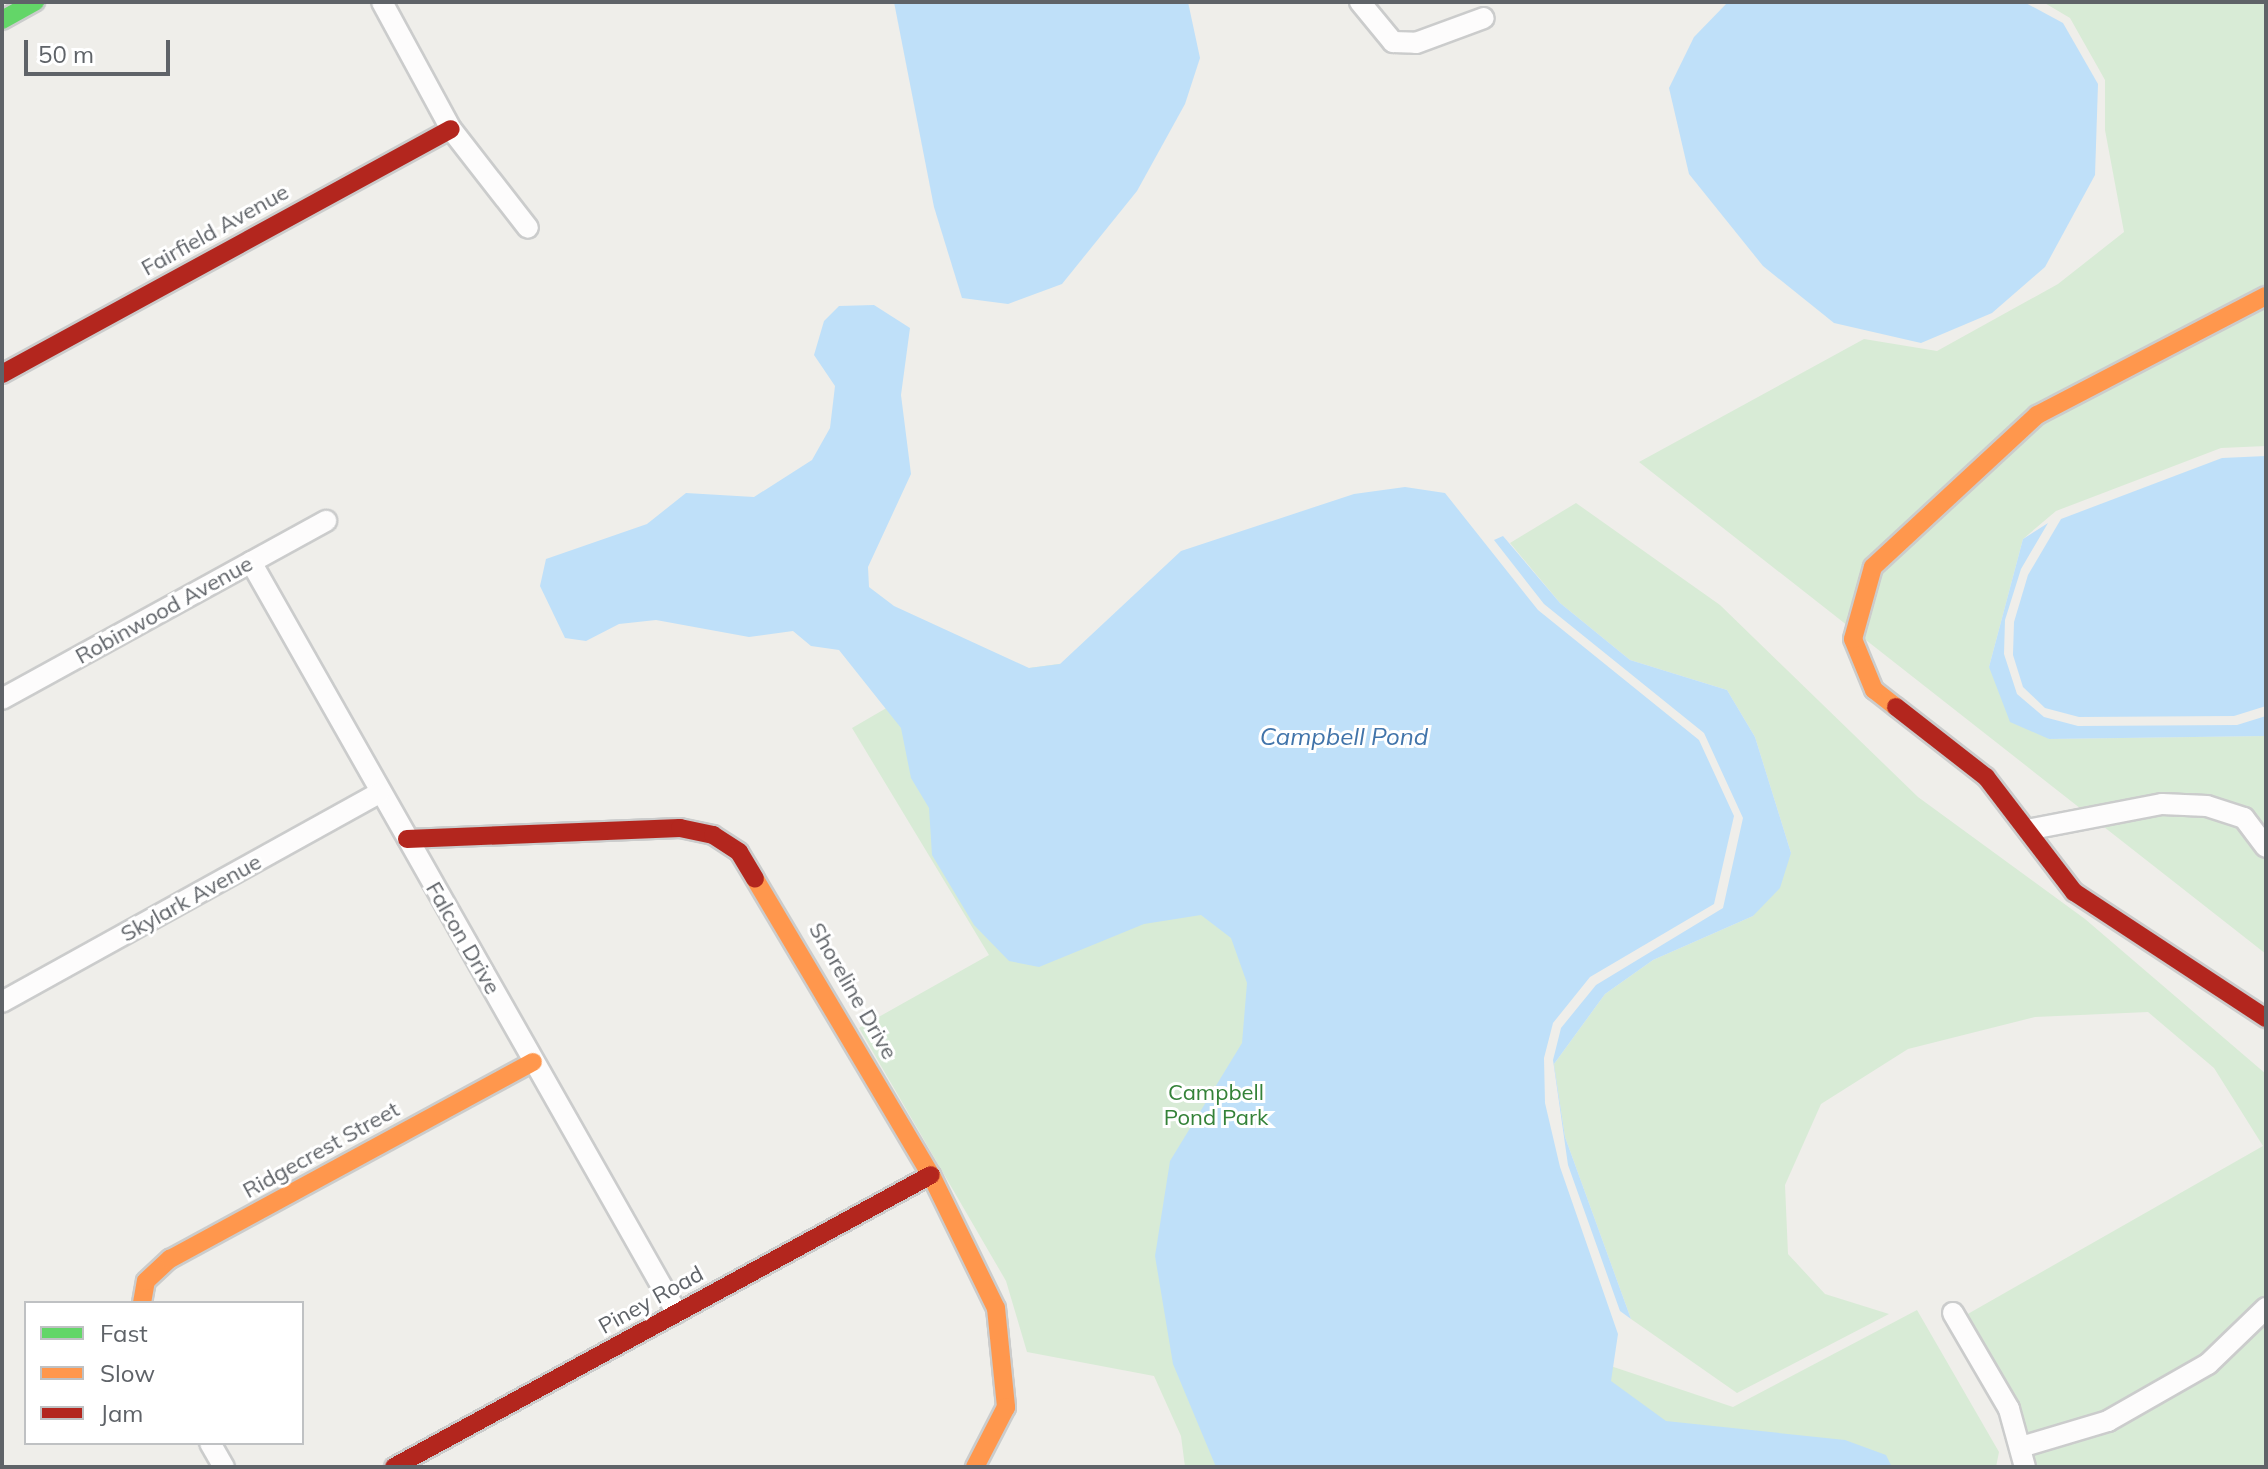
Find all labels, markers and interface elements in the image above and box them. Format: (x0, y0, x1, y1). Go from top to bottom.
scale bar (28, 24, 174, 74)
text: 50 m (38, 39, 94, 69)
street label: Fairfield Avenue (137, 179, 293, 281)
street label: Robinwood Avenue (71, 550, 257, 670)
water label: Campbell Pond (1260, 723, 1428, 751)
street label: Skylark Avenue (116, 849, 266, 947)
street label: Falcon Drive (420, 877, 506, 999)
street label: Shoreline Drive (803, 918, 903, 1064)
park label: Campbell Pond Park (1164, 1079, 1268, 1130)
street label: Ridgecrest Street (238, 1096, 404, 1204)
street label: Piney Road (594, 1260, 708, 1340)
legend (24, 1301, 304, 1445)
text: Fast (100, 1318, 148, 1348)
text: Slow (100, 1358, 155, 1388)
text: Jam (100, 1398, 143, 1428)

